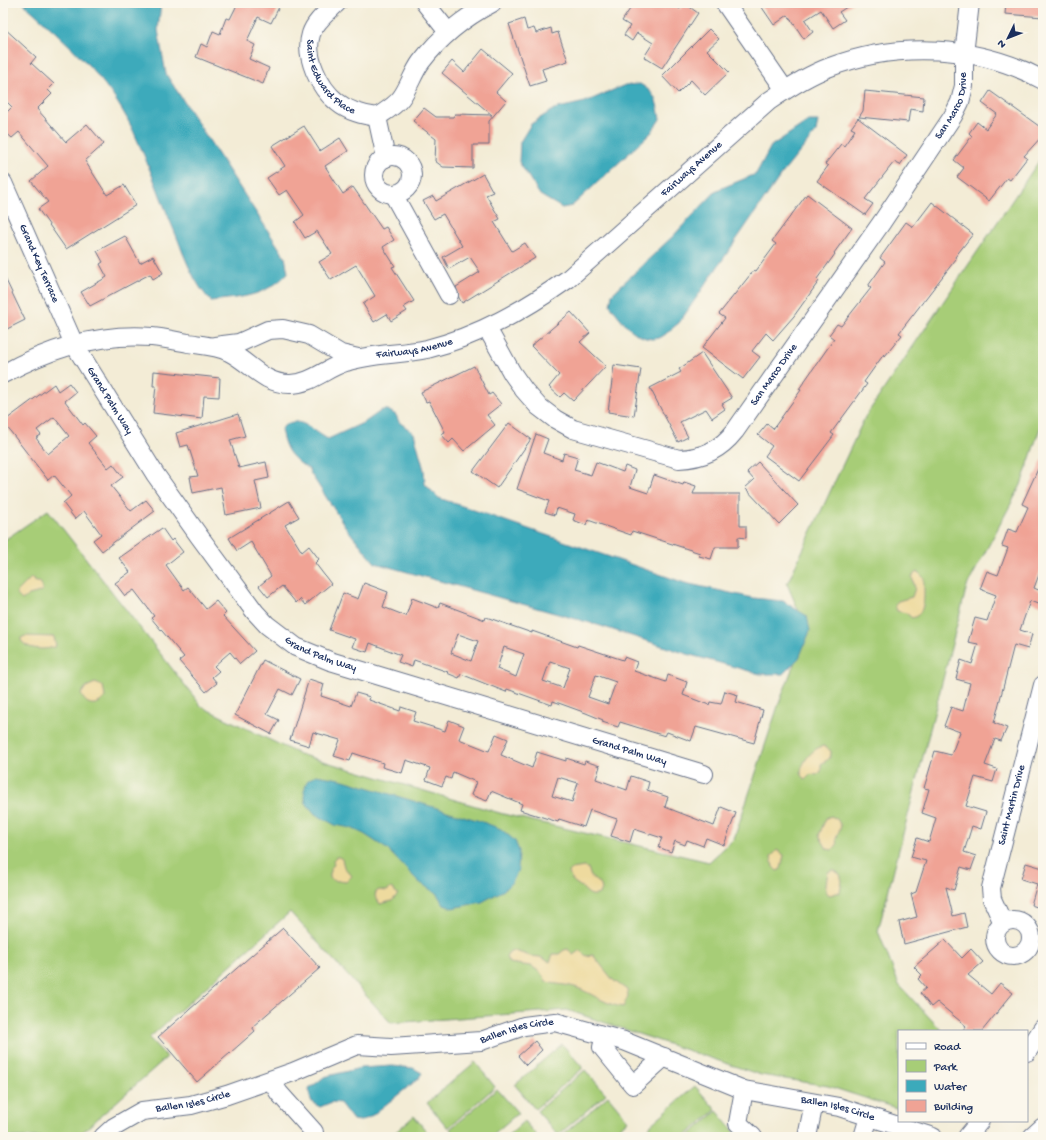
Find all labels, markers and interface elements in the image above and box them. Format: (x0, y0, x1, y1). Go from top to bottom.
north arrow (988, 18, 1028, 58)
text: N (995, 37, 1009, 50)
street label: Saint Edward Place (303, 39, 357, 118)
street label: San Marco Drive (933, 72, 970, 142)
street label: Fairways Avenue (658, 139, 725, 200)
street label: Grand Key Terrace (16, 223, 61, 305)
street label: Fairways Avenue (374, 336, 455, 362)
street label: San Marco Drive (749, 342, 800, 408)
street label: Grand Palm Way (84, 365, 135, 437)
street label: Grand Palm Way (282, 634, 358, 675)
street label: Grand Palm Way (591, 734, 668, 768)
street label: Saint Martin Drive (996, 763, 1028, 847)
street label: Ballen Isles Circle (478, 1016, 555, 1047)
legend (898, 1030, 1028, 1122)
text: Road (934, 1041, 961, 1055)
text: Park (933, 1061, 959, 1075)
text: Water (934, 1081, 968, 1095)
street label: Ballen Isles Circle (154, 1088, 232, 1115)
street label: Ballen Isles Circle (799, 1094, 876, 1124)
text: Building (933, 1101, 973, 1115)

